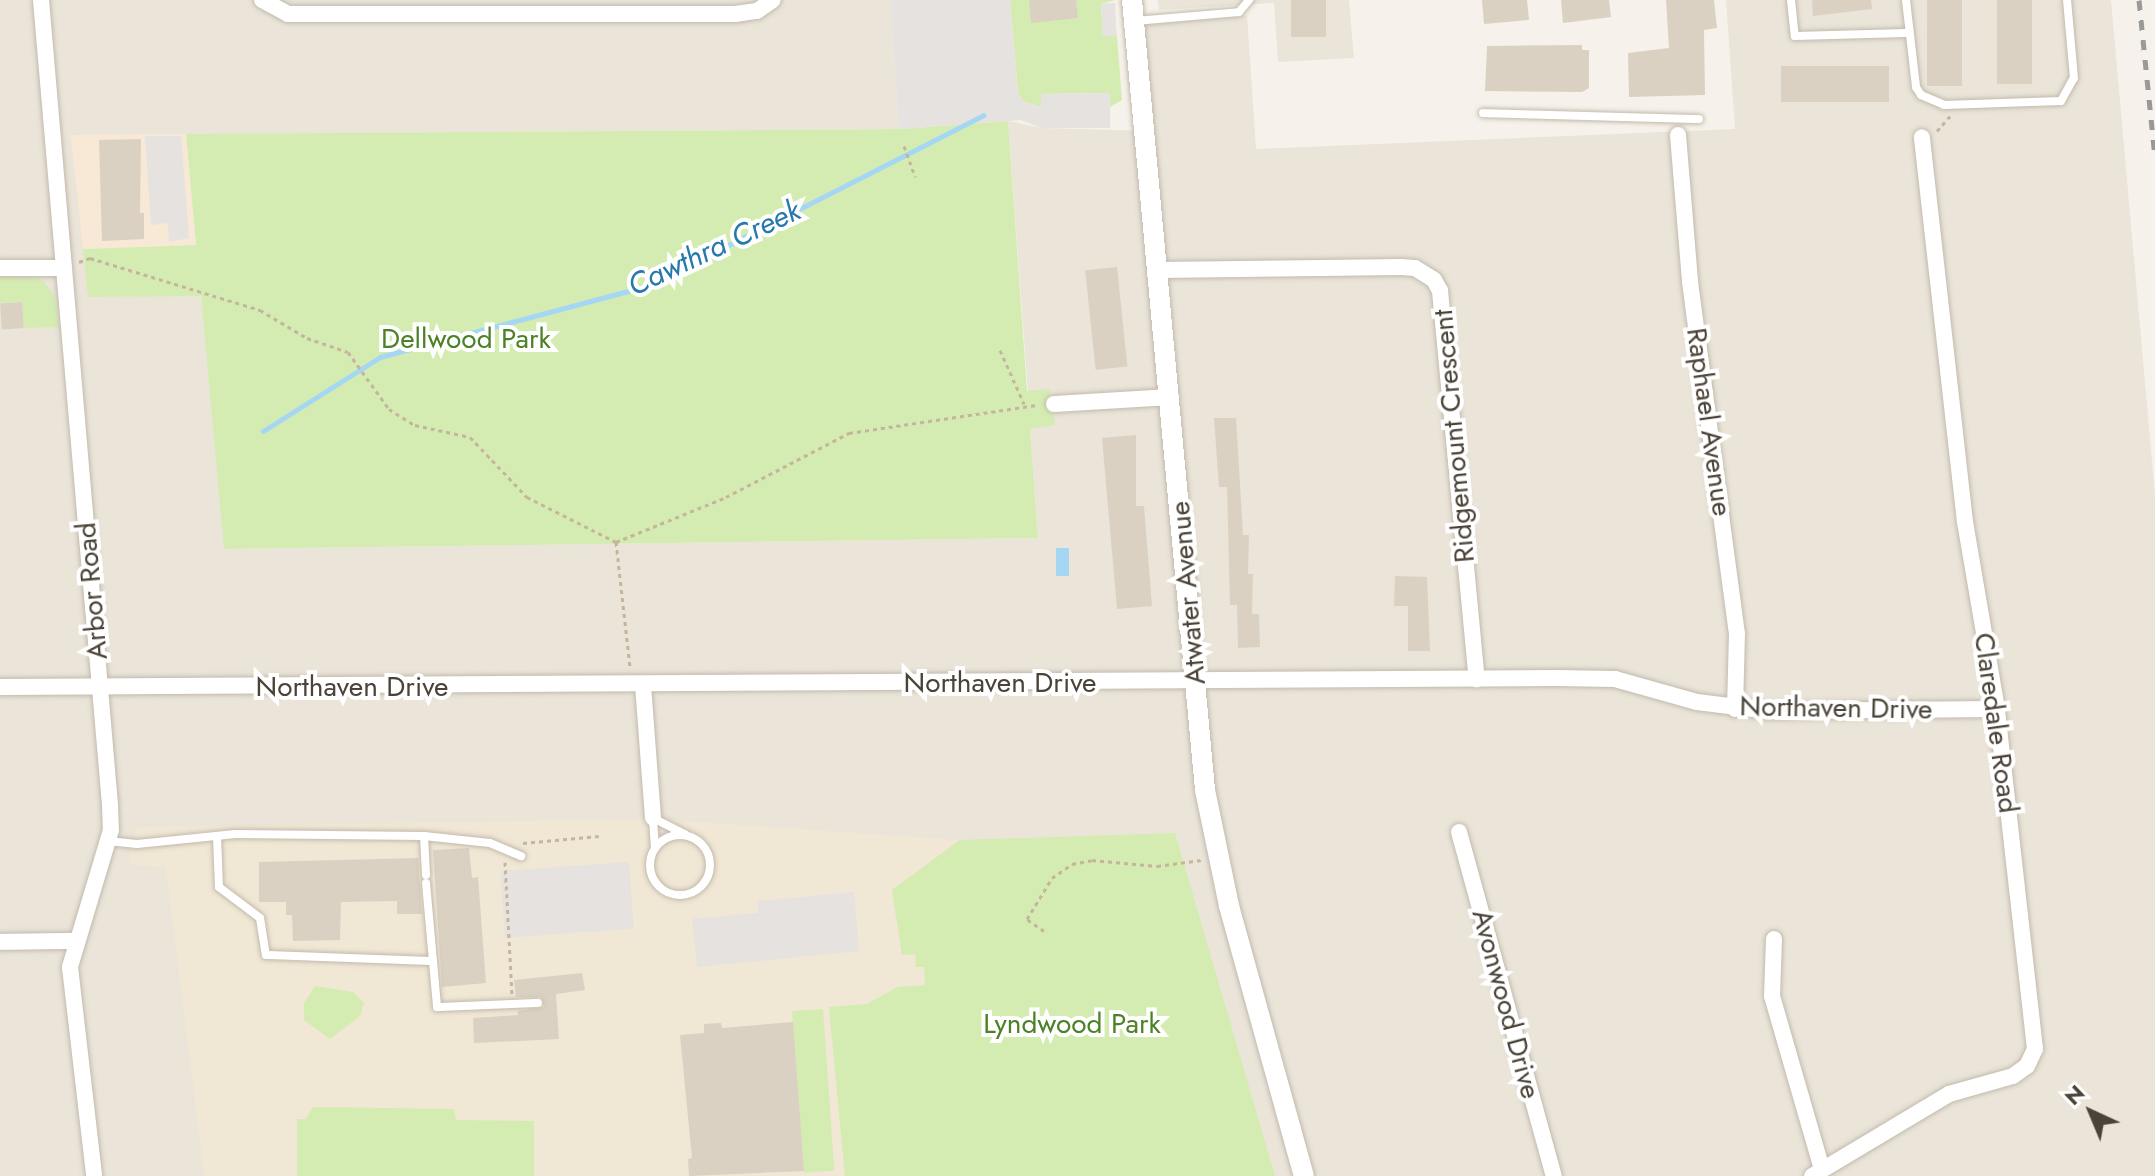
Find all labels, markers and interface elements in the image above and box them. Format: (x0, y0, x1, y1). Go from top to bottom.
water label: Cawthra Creek (622, 192, 806, 304)
street label: Ridgemount Crescent (1426, 308, 1482, 564)
park label: Dellwood Park (381, 322, 551, 356)
street label: Raphael Avenue (1679, 326, 1739, 518)
street label: Atwater Avenue (1163, 500, 1213, 686)
street label: Arbor Road (69, 521, 115, 661)
street label: Claredale Road (1967, 631, 2025, 815)
street label: Northaven Drive (903, 666, 1097, 700)
street label: Northaven Drive (255, 670, 449, 704)
street label: Northaven Drive (1739, 690, 1933, 726)
street label: Avonwood Drive (1465, 906, 1547, 1102)
park label: Lyndwood Park (983, 1007, 1161, 1041)
north arrow (2051, 1072, 2131, 1152)
text: N (2057, 1077, 2092, 1112)

